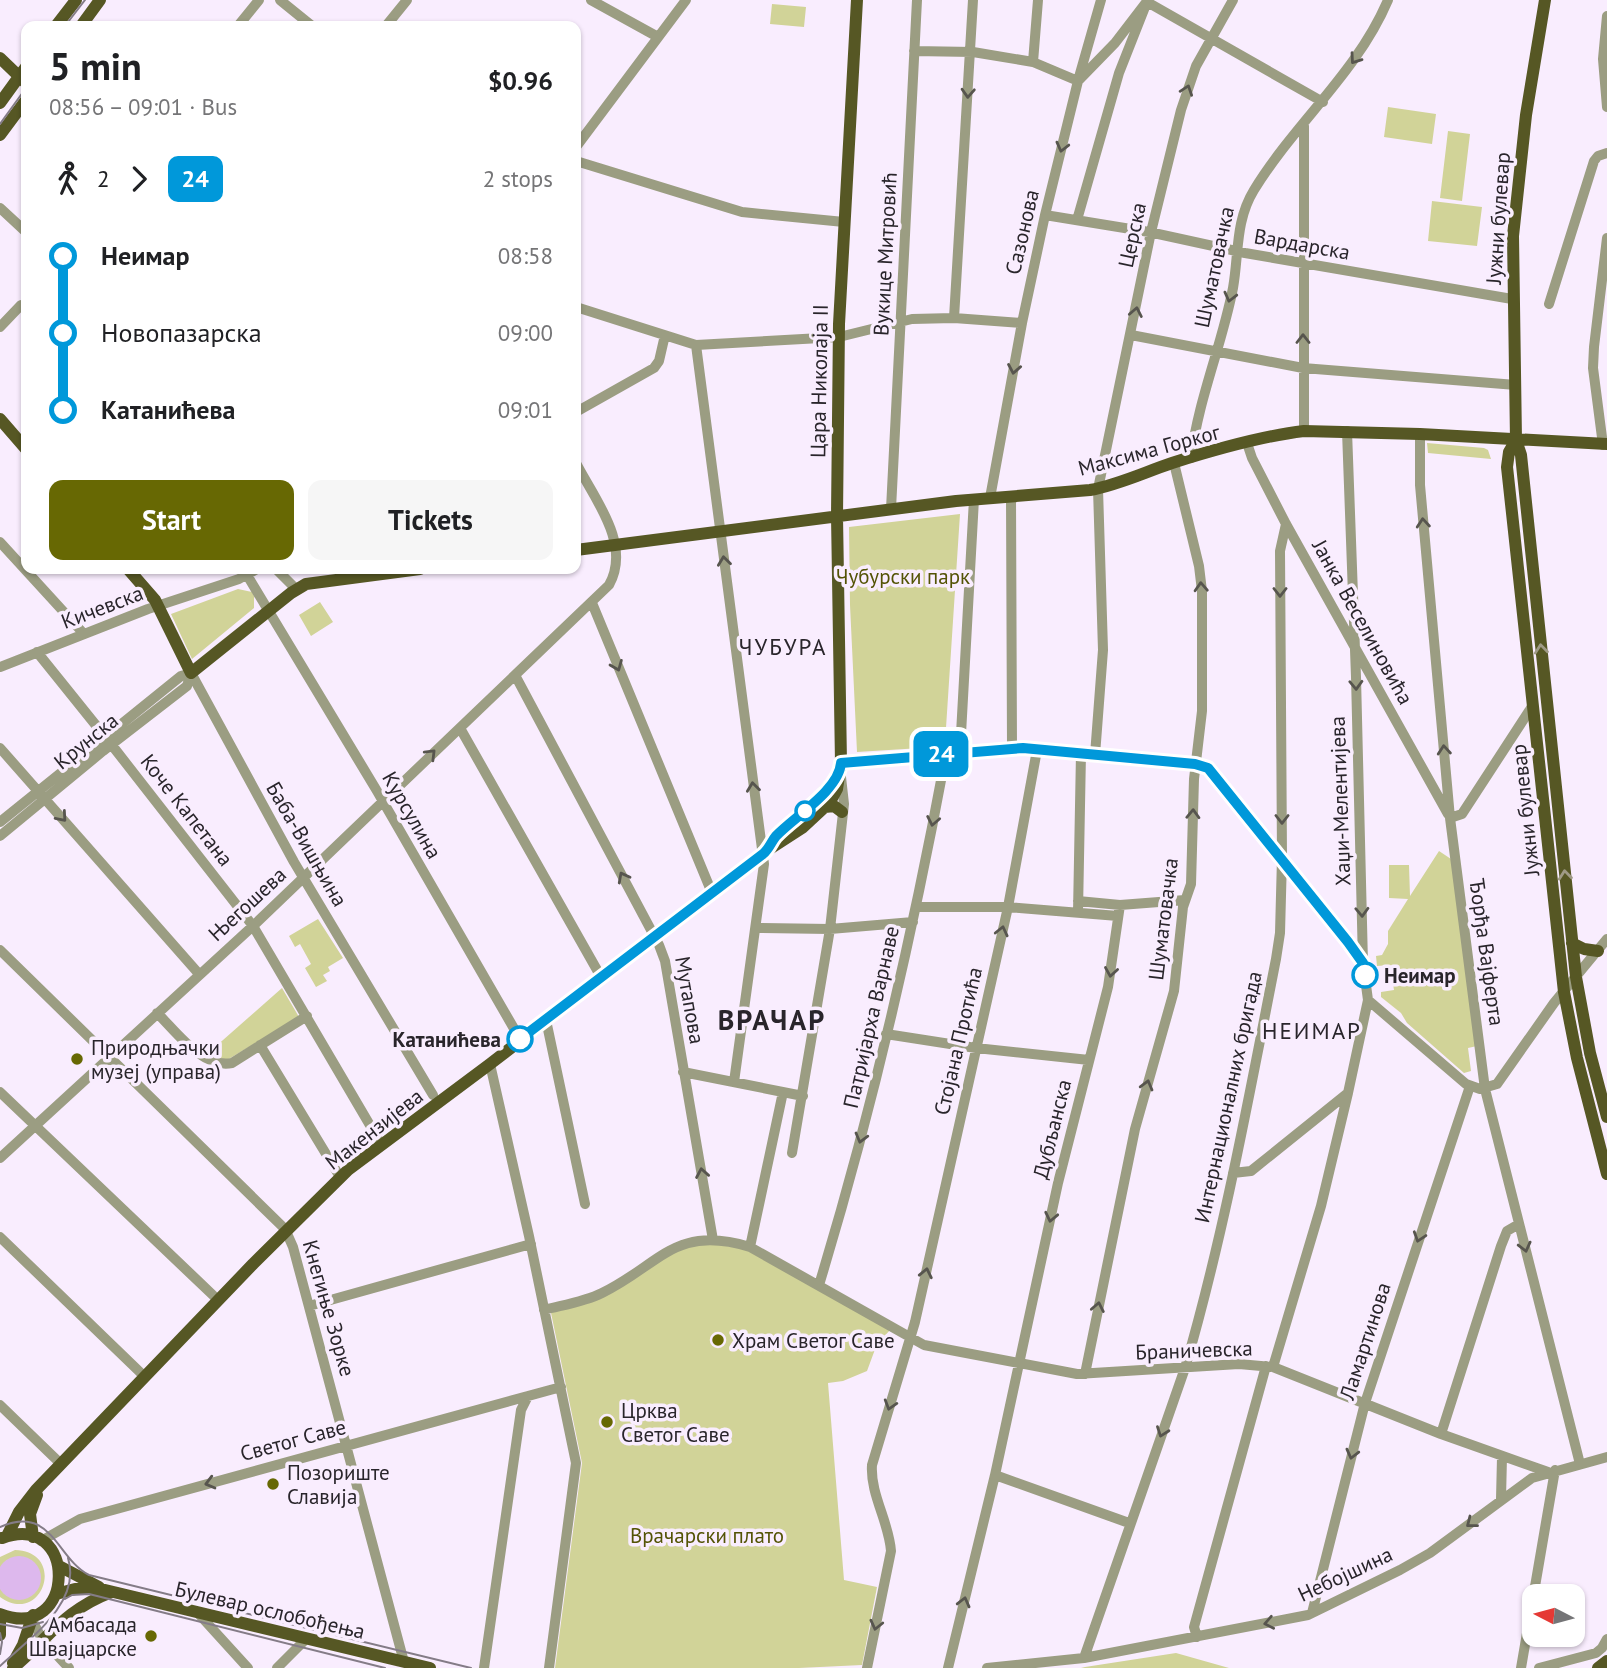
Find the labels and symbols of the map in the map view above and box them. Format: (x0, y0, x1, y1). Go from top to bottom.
one-way arrow (1351, 51, 1363, 64)
one-way arrow (1179, 85, 1193, 97)
one-way arrow (961, 87, 976, 98)
one-way arrow (1056, 141, 1070, 153)
street label: Јужни булевар (1480, 151, 1516, 286)
street label: Вукице Митровић (867, 171, 903, 337)
street label: Сазонова (999, 187, 1045, 277)
street label: Церска (1112, 200, 1152, 270)
street label: Шуматовачка (1188, 204, 1240, 330)
street label: Вардарска (1252, 222, 1352, 266)
one-way arrow (1224, 291, 1238, 303)
street label: Цара Николаја II (804, 304, 834, 458)
one-way arrow (1127, 306, 1142, 318)
one-way arrow (1295, 333, 1311, 343)
one-way arrow (1007, 363, 1022, 375)
street label: Максима Горког (1075, 418, 1223, 482)
one-way arrow (1416, 518, 1431, 529)
street label: Јанка Веселиновића (1306, 534, 1419, 709)
one-way arrow (717, 555, 732, 567)
park label: Чубурски парк (836, 563, 970, 590)
street label: Кичевска (57, 579, 147, 635)
one-way arrow (1194, 582, 1209, 593)
one-way arrow (1272, 587, 1288, 597)
district label: ЧУБУРА (739, 632, 827, 661)
one-way arrow (1534, 643, 1549, 655)
one-way arrow (609, 659, 623, 671)
one-way arrow (1349, 679, 1364, 690)
street label: Крунска (48, 707, 124, 775)
street label: Хаџи-Мелентијева (1324, 716, 1356, 886)
line badge: 24 (909, 731, 972, 777)
street label: Јужни булевар (1505, 743, 1545, 878)
one-way arrow (1436, 744, 1451, 756)
street label: Коче Капетана (135, 749, 239, 871)
one-way arrow (423, 750, 436, 763)
street label: Курсулина (376, 766, 448, 864)
street label: Баба-Вишњина (260, 777, 354, 911)
one-way arrow (745, 781, 760, 792)
unlabelled marker (795, 801, 815, 821)
one-way arrow (54, 809, 66, 822)
one-way arrow (1185, 809, 1200, 820)
one-way arrow (1274, 814, 1290, 825)
one-way arrow (927, 815, 942, 827)
street label: Шуматовачка (1142, 856, 1184, 982)
street label: Његошева (202, 861, 292, 947)
one-way arrow (1558, 869, 1573, 881)
one-way arrow (618, 871, 631, 884)
street label: Ђорђа Вајферта (1463, 877, 1511, 1027)
one-way arrow (1355, 907, 1370, 918)
street label: Патријарха Варнаве (837, 923, 905, 1111)
one-way arrow (994, 925, 1008, 937)
street label: Мутапова (669, 954, 711, 1046)
marker: Неимар (1352, 962, 1378, 988)
place label: Неимар (1384, 962, 1456, 989)
street label: Стојана Протића (928, 964, 988, 1118)
one-way arrow (1104, 966, 1119, 978)
street label: Интернационалних бригада (1188, 969, 1268, 1225)
district label: ВРАЧАР (718, 1001, 826, 1038)
district label: НЕИМАР (1262, 1016, 1362, 1045)
place label: Катанићева (392, 1026, 501, 1053)
marker: Катанићева (507, 1026, 533, 1052)
place label: Природњачки музеј (управа) (91, 1034, 221, 1085)
marker: Природњачки музеј (управа) (69, 1051, 85, 1067)
street label: Дубљанска (1027, 1076, 1077, 1182)
one-way arrow (1139, 1079, 1153, 1091)
street label: Макензијева (320, 1082, 428, 1176)
one-way arrow (855, 1132, 869, 1144)
one-way arrow (695, 1167, 710, 1179)
one-way arrow (1045, 1211, 1060, 1223)
one-way arrow (1413, 1231, 1428, 1243)
street label: Кнегиње Зорке (297, 1237, 361, 1379)
one-way arrow (1517, 1241, 1531, 1253)
one-way arrow (918, 1267, 933, 1279)
street label: Ламартинова (1333, 1279, 1397, 1404)
one-way arrow (1090, 1301, 1105, 1313)
place label: Храм Светог Саве (732, 1327, 895, 1354)
marker: Храм Светог Саве (710, 1332, 726, 1348)
street label: Браничевска (1135, 1334, 1253, 1366)
place label: Црква Светог Саве (621, 1397, 730, 1448)
one-way arrow (884, 1398, 899, 1410)
street label: Светог Саве (237, 1413, 349, 1467)
marker: Црква Светог Саве (599, 1414, 615, 1430)
one-way arrow (1156, 1426, 1170, 1438)
one-way arrow (1346, 1448, 1360, 1460)
place label: Позориште Славија (287, 1459, 390, 1510)
one-way arrow (204, 1475, 216, 1489)
marker: Позориште Славија (265, 1476, 281, 1492)
one-way arrow (1467, 1514, 1479, 1527)
park label: Врачарски плато (630, 1522, 784, 1549)
street label: Небојшина (1293, 1540, 1397, 1608)
street label: Булевар ослобођења (172, 1575, 368, 1645)
north arrow (1522, 1584, 1586, 1647)
one-way arrow (956, 1596, 970, 1608)
place label: Амбасада Швајцарске (29, 1611, 137, 1662)
one-way arrow (1263, 1614, 1275, 1629)
one-way arrow (870, 1619, 885, 1631)
marker: Амбасада Швајцарске (143, 1628, 159, 1644)

